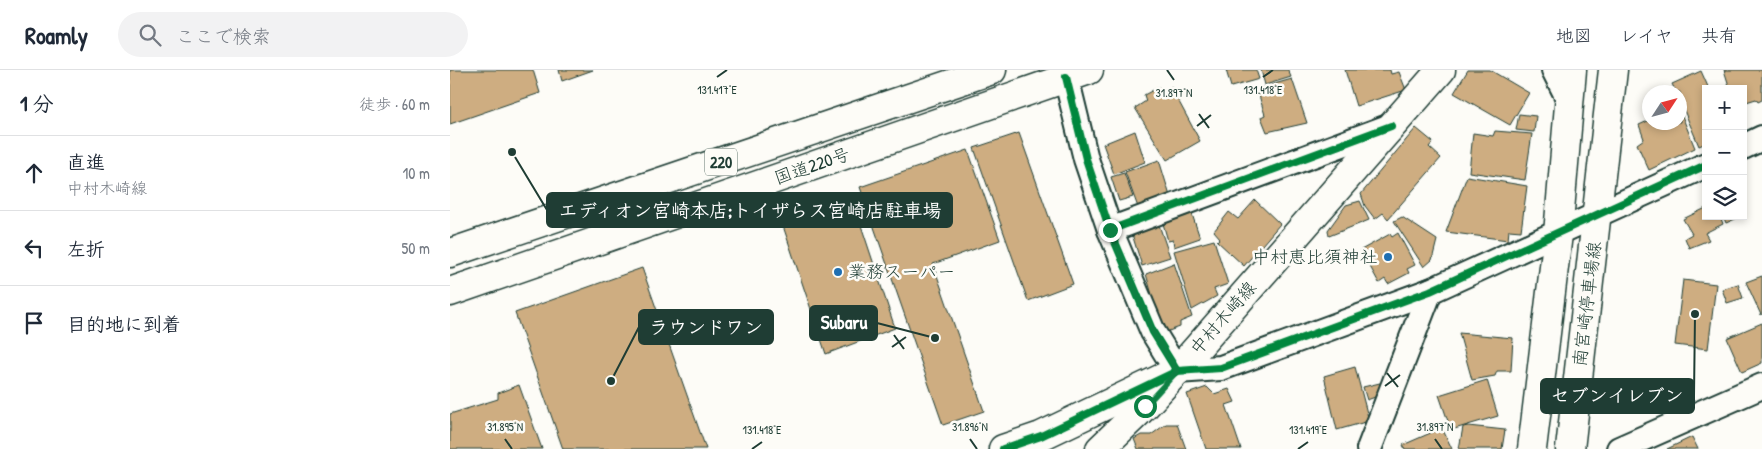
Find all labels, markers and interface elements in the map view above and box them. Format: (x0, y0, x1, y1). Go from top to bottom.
search box (118, 12, 468, 57)
text: Roamly (25, 19, 88, 51)
icon: search (136, 21, 164, 49)
text: ここで検索 (176, 23, 271, 49)
text: 地図 (1556, 23, 1592, 48)
text: レイヤ (1620, 23, 1673, 48)
text: 共有 (1701, 23, 1737, 48)
text: 131.417°E (697, 81, 737, 98)
text: 131.418°E (1244, 81, 1283, 98)
text: 31.897°N (1155, 84, 1193, 101)
north arrow (1642, 85, 1687, 130)
map controls (1702, 85, 1747, 220)
button: + (1702, 85, 1747, 130)
text: 1 分 (20, 89, 53, 118)
text: 徒歩 · 60 m (359, 93, 430, 115)
button: − (1702, 130, 1747, 175)
street label: 国道220号 (770, 141, 853, 190)
road number: 220 (705, 148, 737, 175)
text: 直進 (67, 149, 105, 175)
icon: ahead (20, 159, 48, 187)
text: 10 m (402, 162, 430, 184)
button: layers (1702, 175, 1747, 220)
text: 中村木崎線 (67, 177, 147, 199)
callout: エディオン宮崎本店;トイザらス宮崎店駐車場 (547, 193, 952, 227)
text: エディオン宮崎本店;トイザらス宮崎店駐車場 (559, 197, 941, 223)
route end (1099, 219, 1122, 242)
icon: left (20, 234, 48, 262)
text: 左折 (67, 236, 105, 262)
text: 50 m (402, 237, 430, 259)
street label: 南宮崎停車場線 (1566, 240, 1607, 368)
place label: 中村恵比須神社 (1252, 244, 1378, 269)
marker: 中村恵比須神社 (1382, 251, 1394, 263)
place label: 業務スーパー (848, 259, 955, 284)
marker: 業務スーパー (832, 266, 844, 278)
street label: 中村木崎線 (1184, 276, 1262, 360)
callout: Subaru (810, 306, 877, 340)
icon: arrive (20, 309, 48, 337)
text: Subaru (821, 309, 868, 335)
callout: ラウンドワン (639, 310, 773, 344)
text: 目的地に到着 (67, 311, 181, 337)
text: ラウンドワン (649, 314, 763, 340)
callout: セブンイレブン (1541, 379, 1694, 413)
text: セブンイレブン (1550, 382, 1684, 408)
route start (1134, 395, 1157, 418)
text: 31.895°N (487, 418, 523, 435)
text: 31.896°N (952, 418, 988, 435)
text: 31.897°N (1416, 418, 1454, 435)
text: 131.418°E (743, 421, 782, 438)
text: 131.419°E (1289, 421, 1328, 438)

